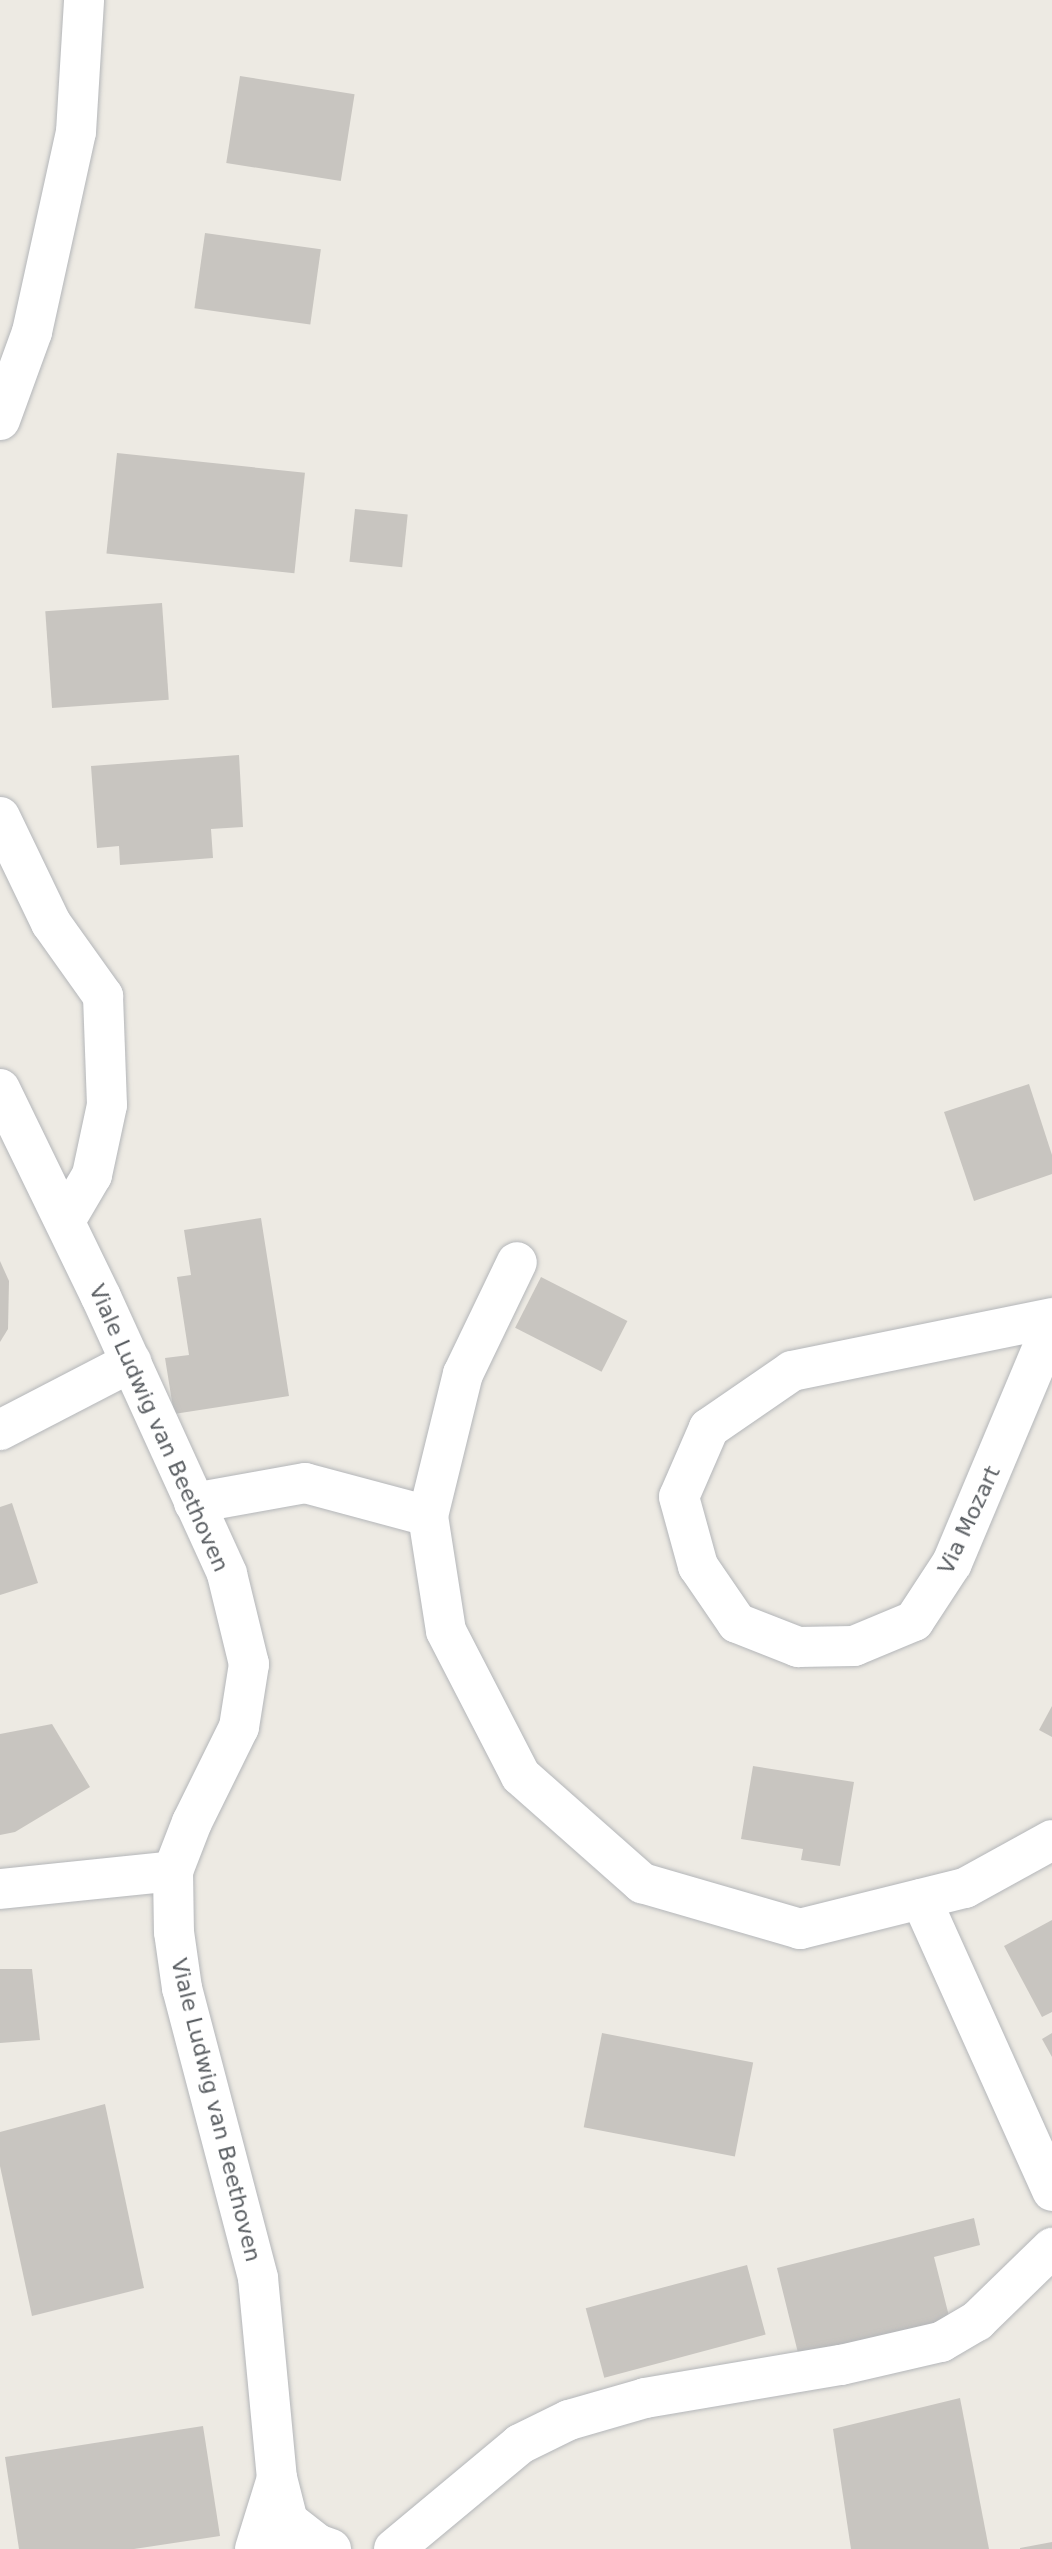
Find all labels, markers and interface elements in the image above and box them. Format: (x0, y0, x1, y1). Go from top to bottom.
street label: Viale Ludwig van Beethoven (84, 1280, 234, 1576)
street label: Via Mozart (932, 1462, 1006, 1578)
street label: Viale Ludwig van Beethoven (165, 1956, 267, 2264)

